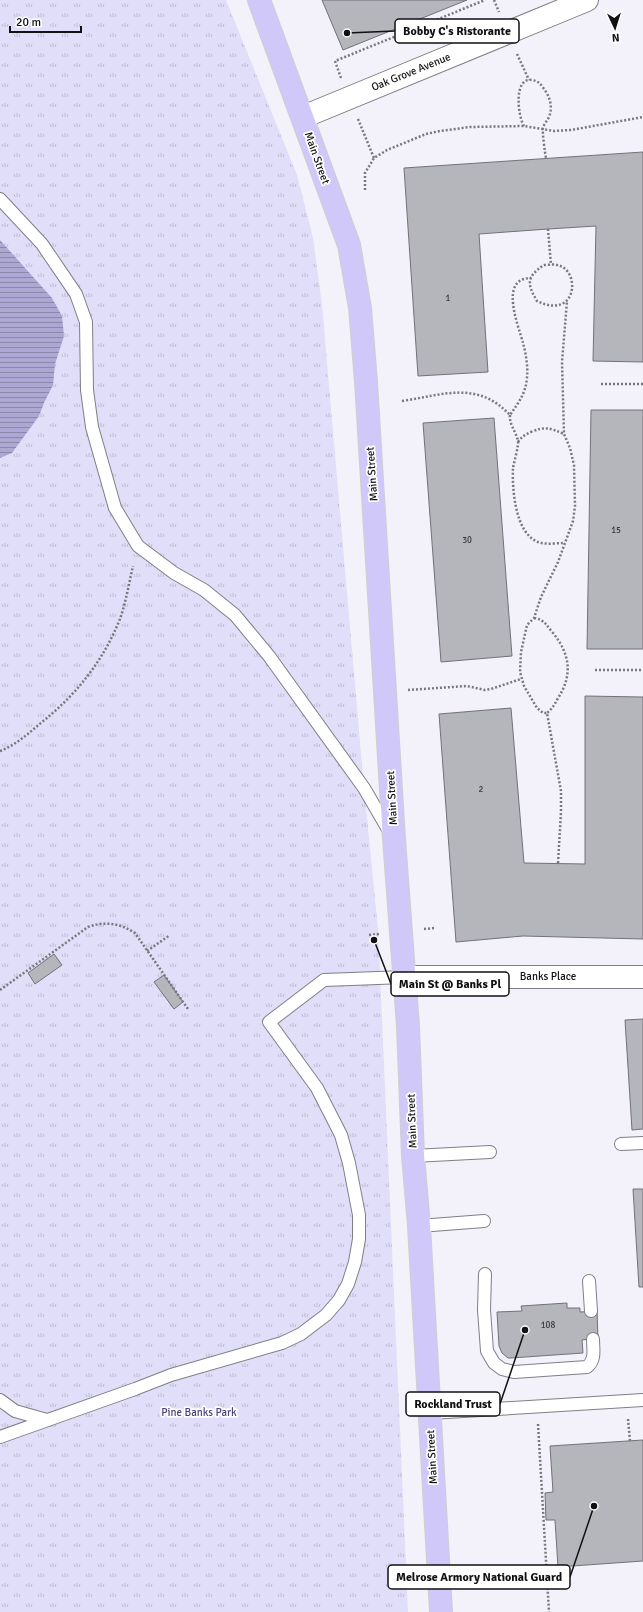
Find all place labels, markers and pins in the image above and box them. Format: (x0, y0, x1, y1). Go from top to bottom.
callout: Bobby C's Ristorante (395, 19, 519, 43)
callout: Main St @ Banks Pl (391, 972, 509, 996)
callout: Rockland Trust (406, 1392, 500, 1416)
callout: Melrose Armory National Guard (388, 1565, 570, 1589)

